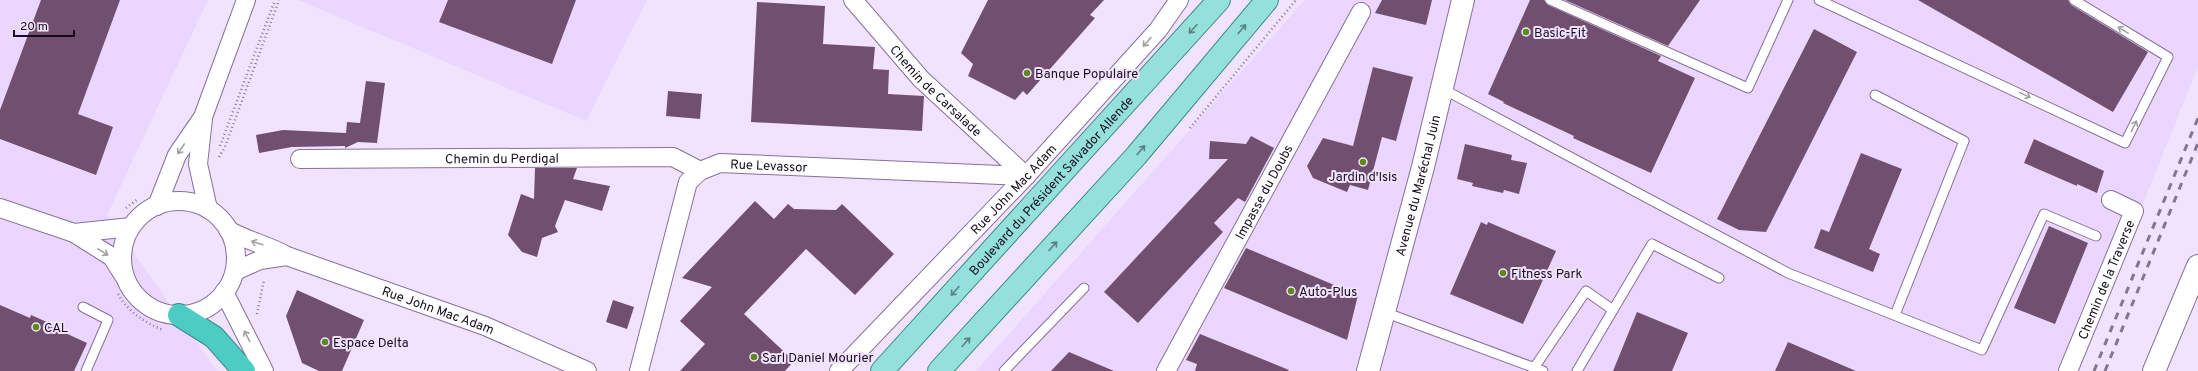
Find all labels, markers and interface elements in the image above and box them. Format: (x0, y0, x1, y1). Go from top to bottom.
scale bar (14, 12, 74, 38)
text: 20 m (20, 19, 48, 35)
one-way arrow (1189, 24, 1198, 35)
one-way arrow (1238, 24, 1247, 34)
one-way arrow (2117, 25, 2129, 33)
place label: Basic-Fit (1534, 26, 1586, 42)
marker: Basic-Fit (1521, 27, 1531, 37)
one-way arrow (1142, 37, 1152, 47)
street label: Chemin de Carsalade (886, 43, 984, 141)
place label: Banque Populaire (1035, 67, 1138, 83)
marker: Banque Populaire (1022, 68, 1032, 78)
one-way arrow (2018, 92, 2030, 99)
street label: Boulevard du Président Salvador Allende (967, 94, 1138, 280)
street label: Avenue du Maréchal Juin (1393, 114, 1445, 258)
one-way arrow (2130, 120, 2138, 132)
street label: Rue John Mac Adam (968, 142, 1061, 239)
street label: Impasse du Doubs (1233, 142, 1297, 243)
one-way arrow (177, 143, 185, 154)
one-way arrow (1136, 145, 1145, 155)
street label: Chemin du Perdigal (445, 152, 559, 168)
street label: Rue Levassor (730, 157, 808, 177)
marker: Jardin d'Isis (1358, 157, 1368, 167)
place label: Jardin d'Isis (1329, 170, 1397, 186)
street label: Chemin de la Traverse (2076, 218, 2139, 342)
one-way arrow (251, 239, 264, 246)
one-way arrow (1049, 241, 1058, 251)
one-way arrow (97, 248, 109, 256)
place label: Fitness Park (1511, 267, 1583, 283)
marker: Fitness Park (1498, 268, 1508, 278)
street label: Rue John Mac Adam (379, 284, 496, 339)
place label: Auto-Plus (1299, 285, 1357, 301)
one-way arrow (950, 286, 960, 296)
marker: Auto-Plus (1286, 286, 1296, 296)
place label: CAL (44, 321, 68, 337)
marker: CAL (31, 322, 41, 332)
one-way arrow (242, 331, 250, 343)
place label: Espace Delta (333, 336, 409, 352)
marker: Espace Delta (320, 337, 330, 347)
one-way arrow (961, 337, 970, 347)
place label: Sarl Daniel Mourier (762, 351, 874, 367)
marker: Sarl Daniel Mourier (749, 352, 759, 362)

